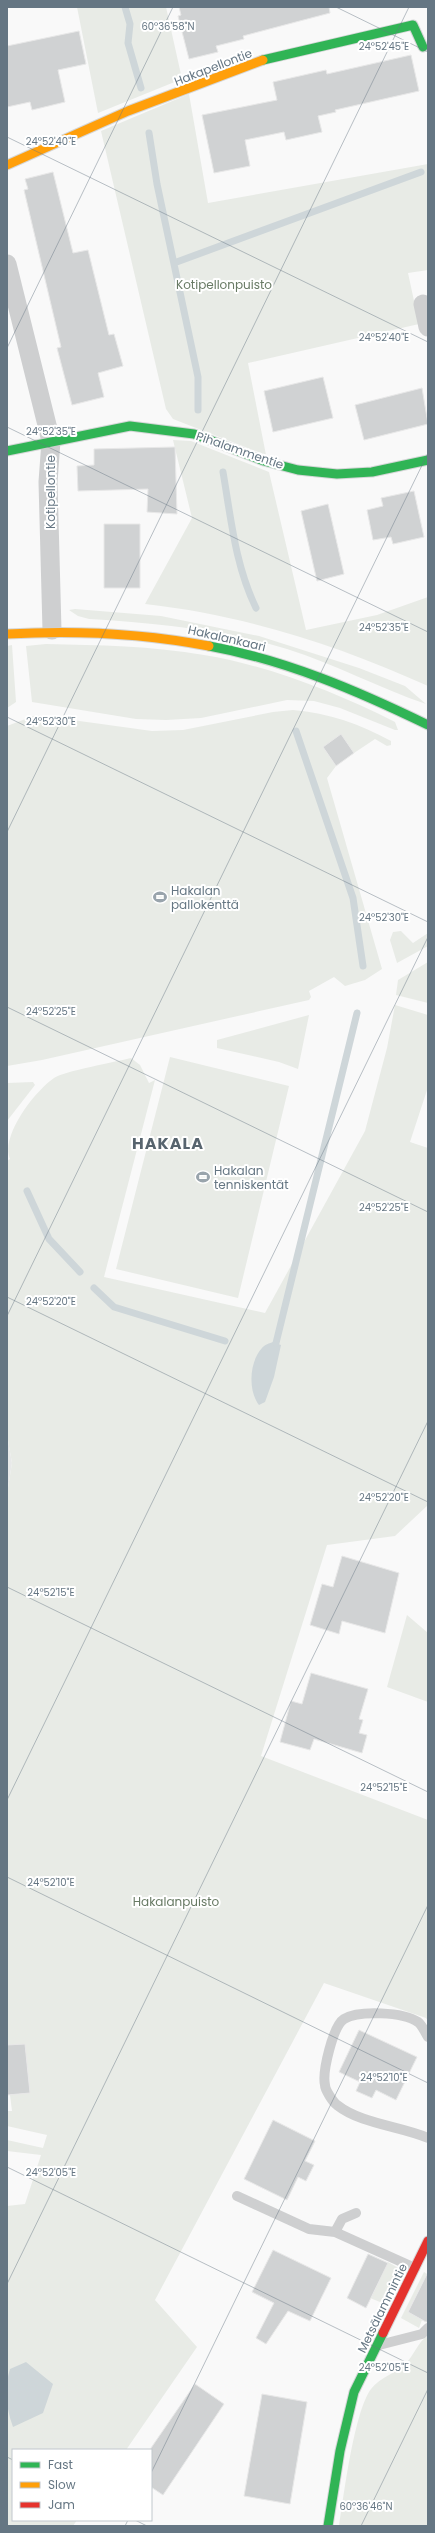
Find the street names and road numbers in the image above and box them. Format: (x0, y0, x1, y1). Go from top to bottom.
street label: Hakapellontie (172, 44, 254, 90)
street label: Pihalammentie (194, 427, 286, 473)
street label: Kotipellontie (42, 455, 59, 529)
street label: Hakalankaari (186, 621, 268, 655)
street label: Metsälammintie (353, 2260, 411, 2356)

